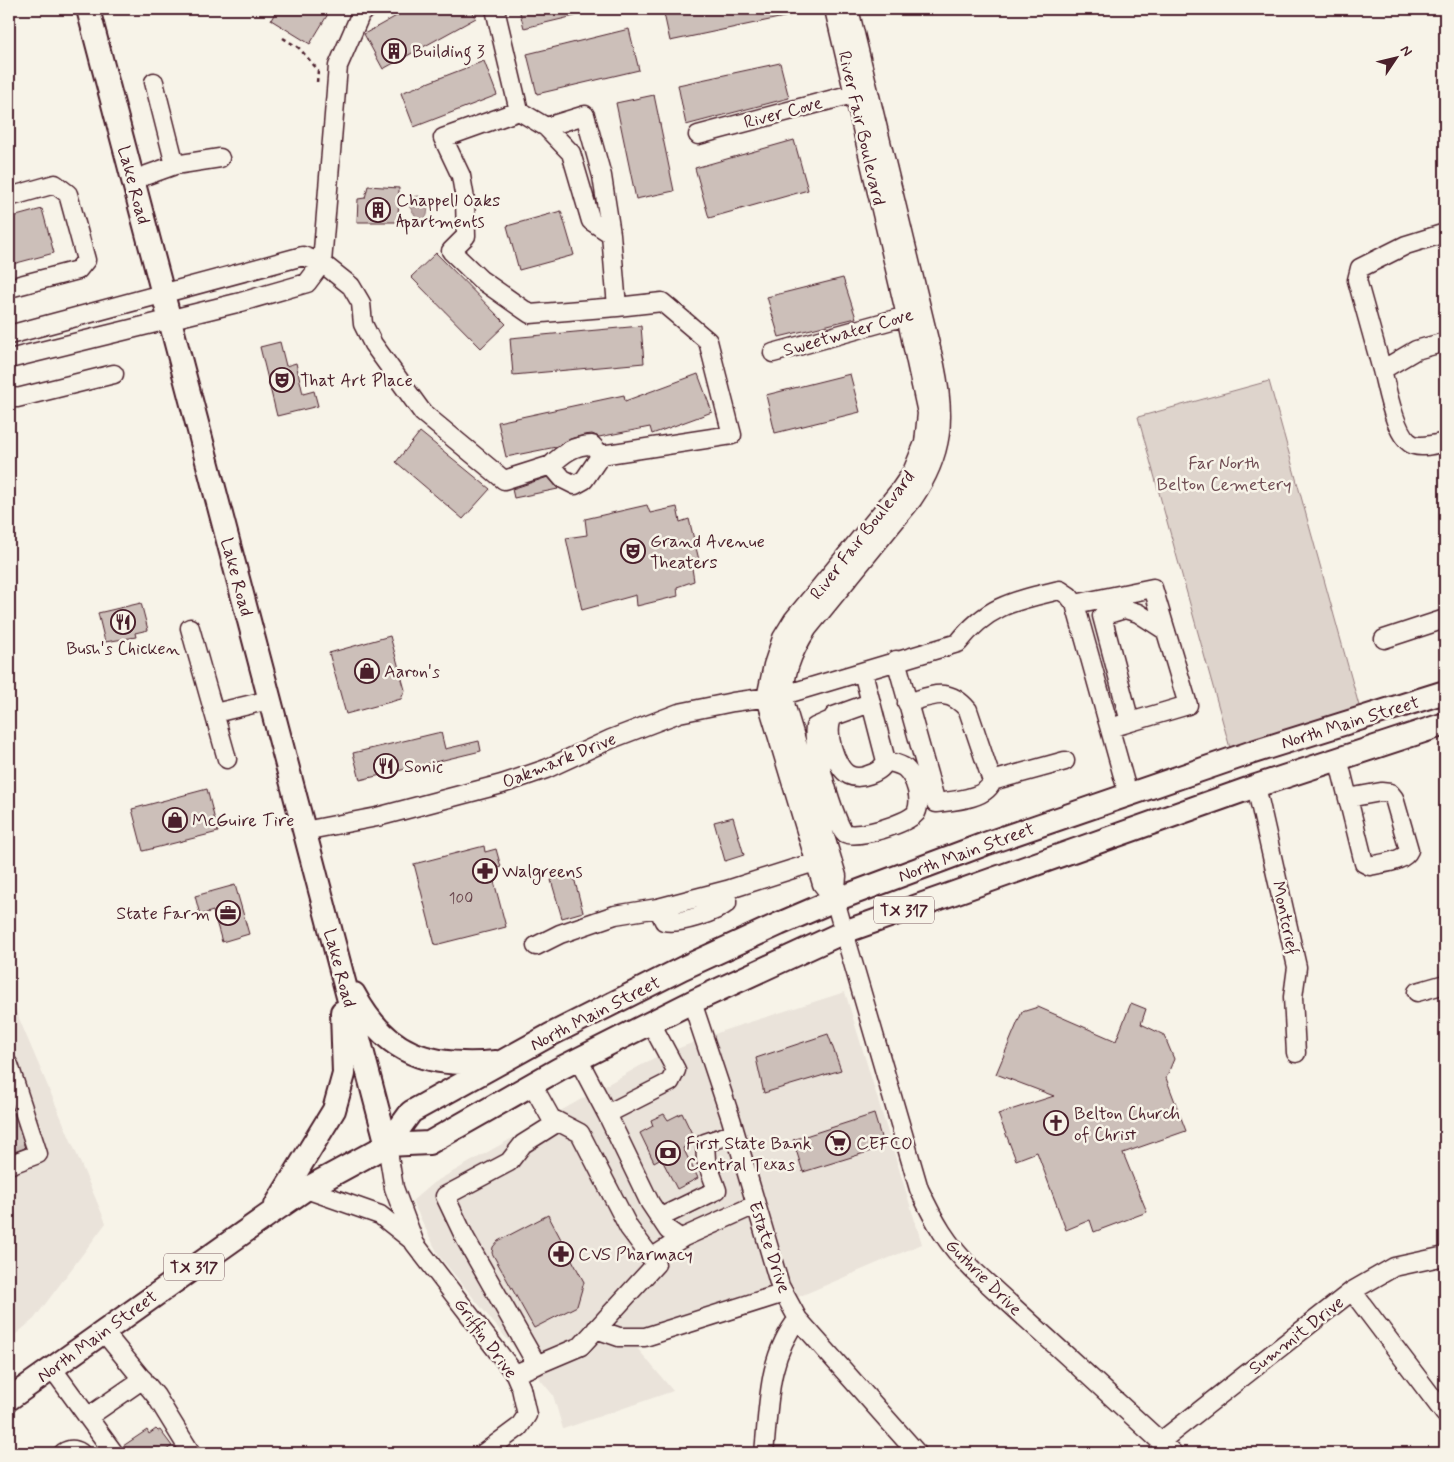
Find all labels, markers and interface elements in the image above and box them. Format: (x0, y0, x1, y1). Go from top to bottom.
north arrow (1372, 32, 1422, 82)
building icon: Building 3 (381, 38, 407, 64)
place label: Building 3 (412, 40, 485, 66)
text: N (1396, 42, 1416, 60)
street label: River Fair Boulevard (832, 49, 890, 208)
street label: River Cove (741, 91, 825, 135)
street label: Lake Road (111, 143, 155, 227)
place label: Chappell Oaks Apartments (396, 189, 500, 235)
building icon: Chappell Oaks Apartments (365, 197, 391, 223)
street label: Sweetwater Cove (780, 303, 916, 363)
theatre icon: That Art Place (269, 367, 295, 393)
place label: That Art Place (300, 369, 413, 393)
park label: Far North Belton Cemetery (1157, 452, 1291, 497)
street label: River Fair Boulevard (805, 466, 921, 605)
place label: Grand Avenue Theaters (650, 530, 765, 575)
street label: Lake Road (214, 535, 258, 619)
theatre icon: Grand Avenue Theaters (620, 538, 646, 564)
restaurant icon: Bush's Chicken (110, 609, 136, 635)
place label: Bush's Chicken (66, 637, 180, 661)
shop icon: Aaron's (354, 658, 380, 684)
place label: Aaron's (384, 660, 440, 684)
street label: North Main Street (1278, 691, 1422, 755)
street label: Oakmark Drive (499, 727, 620, 795)
restaurant icon: Sonic (373, 753, 399, 779)
place label: Sonic (404, 755, 443, 779)
shop icon: McGuire Tire (162, 807, 188, 833)
place label: McGuire Tire (192, 809, 294, 833)
street label: North Main Street (895, 817, 1038, 889)
pharmacy icon: Walgreens (472, 858, 498, 884)
place label: Walgreens (502, 860, 583, 885)
street label: Montcrief (1265, 879, 1305, 957)
house number: 100 (449, 889, 473, 909)
road number: TX 317 (874, 896, 934, 924)
office icon: State Farm (215, 900, 241, 926)
place label: State Farm (116, 902, 210, 926)
street label: Lake Road (317, 926, 361, 1010)
street label: North Main Street (526, 971, 665, 1057)
place label: Belton Church of Christ (1074, 1102, 1180, 1147)
church icon: Belton Church of Christ (1043, 1110, 1069, 1136)
supermarket icon: CEFCO (825, 1130, 851, 1156)
place label: First State Bank Central Texas (686, 1132, 812, 1177)
place label: CEFCO (856, 1132, 913, 1156)
bank icon: First State Bank Central Texas (655, 1140, 681, 1166)
street label: Estate Drive (742, 1198, 796, 1297)
street label: Guthrie Drive (940, 1234, 1027, 1322)
pharmacy icon: CVS Pharmacy (548, 1241, 574, 1267)
place label: CVS Pharmacy (578, 1243, 693, 1267)
road number: TX 317 (164, 1254, 224, 1280)
street label: North Main Street (33, 1285, 163, 1389)
street label: Summit Drive (1244, 1291, 1349, 1381)
street label: Griffin Drive (448, 1293, 523, 1384)

